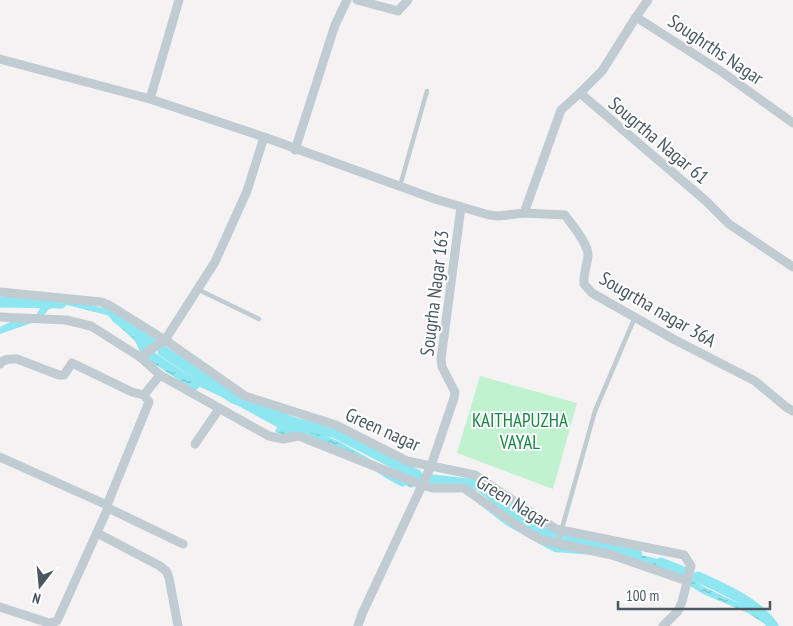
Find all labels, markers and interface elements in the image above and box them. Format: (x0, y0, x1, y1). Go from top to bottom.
street label: Soughrths Nagar (664, 8, 769, 90)
street label: Sougrtha Nagar 61 (604, 91, 714, 189)
street label: Sougrha Nagar 163 (414, 229, 454, 357)
street label: Sougrtha nagar 36A (595, 266, 721, 352)
street label: Green nagar (342, 402, 425, 456)
park label: KAITHAPUZHA VAYAL (472, 408, 568, 454)
street label: Green Nagar (472, 469, 555, 533)
north arrow (15, 561, 65, 611)
scale bar (618, 578, 770, 610)
text: 100 m (626, 586, 659, 605)
text: N (30, 589, 43, 608)

